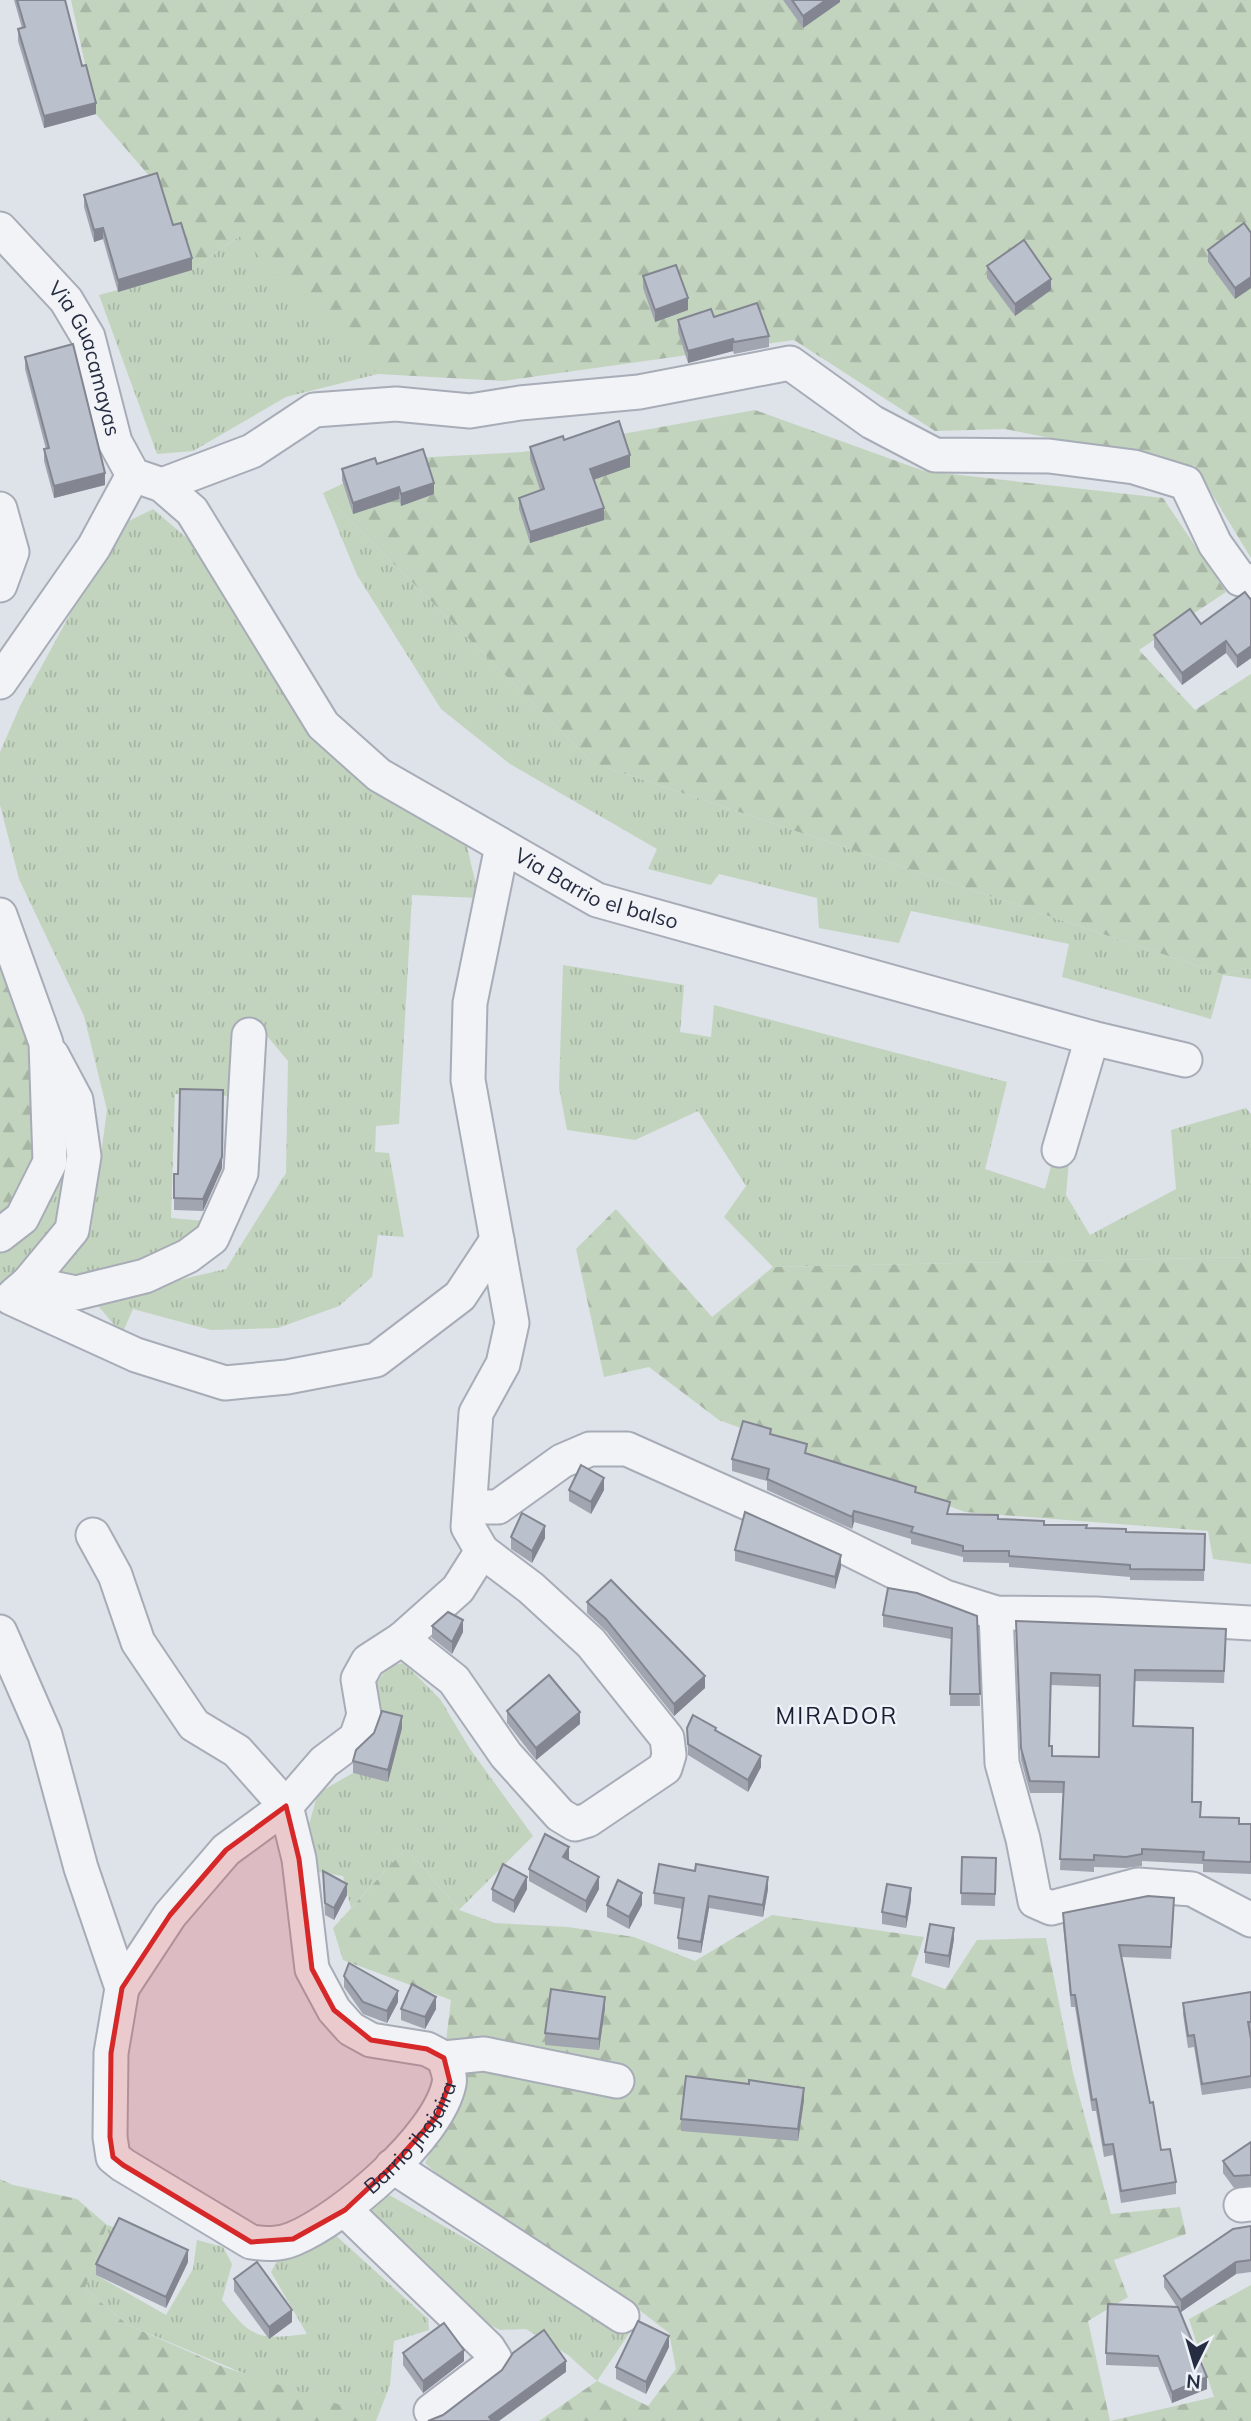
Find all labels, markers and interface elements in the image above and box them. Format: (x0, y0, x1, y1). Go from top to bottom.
street label: Via Guacamayas (43, 275, 127, 439)
street label: Via Barrio el balso (510, 842, 682, 934)
district label: MIRADOR (775, 1701, 899, 1730)
street label: Barrio jhajaira (358, 2078, 461, 2199)
north arrow (1160, 2330, 1230, 2400)
text: N (1185, 2369, 1202, 2395)

